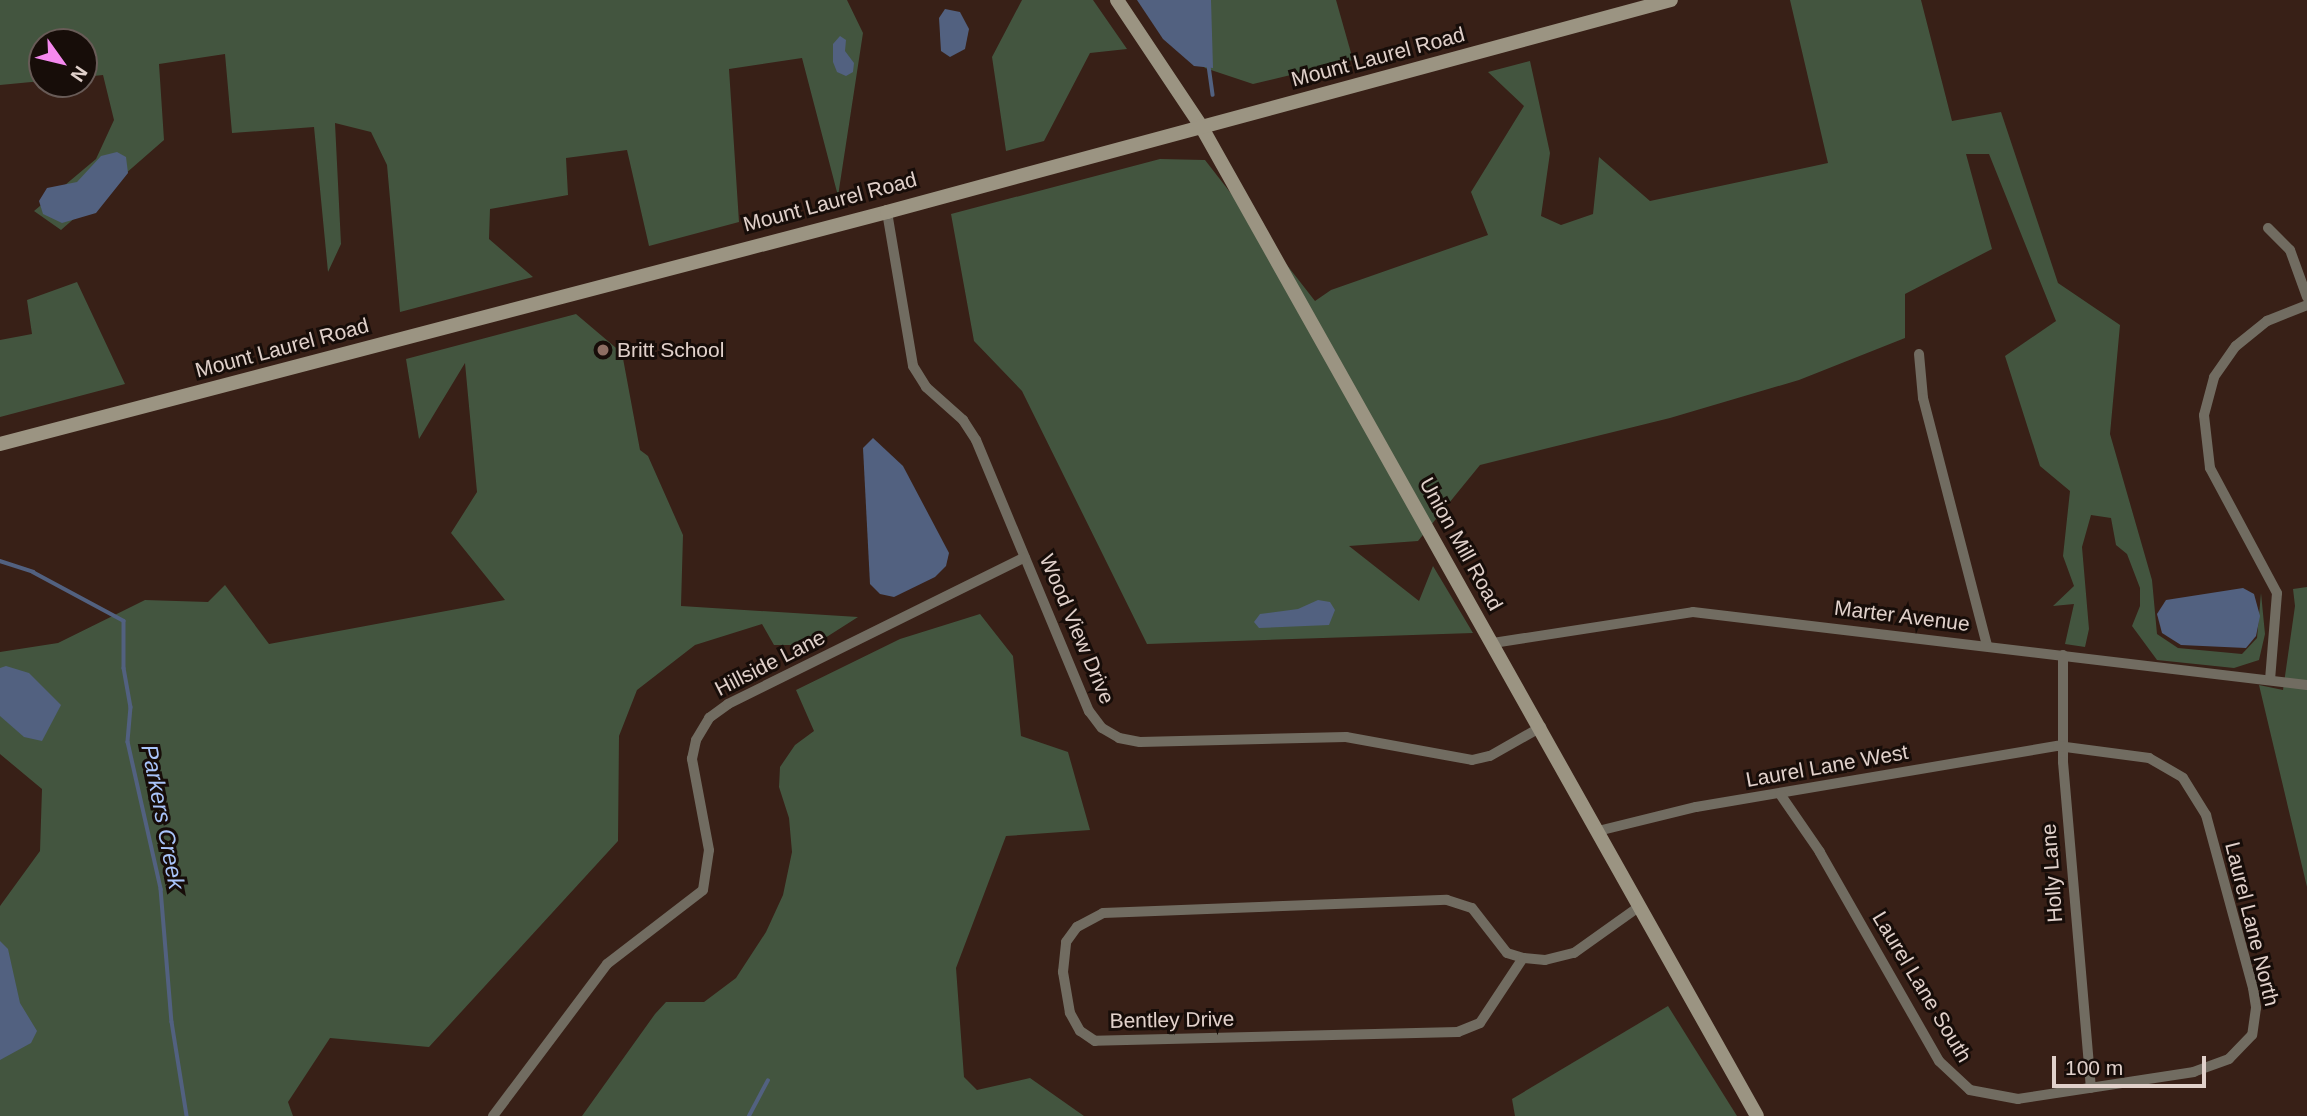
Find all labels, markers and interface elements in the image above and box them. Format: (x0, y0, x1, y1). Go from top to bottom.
street label: Mount Laurel Road (1288, 22, 1468, 92)
north arrow (28, 28, 98, 98)
text: N (67, 62, 92, 85)
street label: Mount Laurel Road (740, 167, 920, 237)
street label: Mount Laurel Road (192, 313, 372, 383)
place label: Britt School (617, 337, 724, 363)
marker: Britt School (595, 342, 611, 358)
street label: Union Mill Road (1414, 473, 1508, 615)
street label: Wood View Drive (1034, 550, 1120, 708)
street label: Marter Avenue (1832, 595, 1972, 637)
street label: Hillside Lane (711, 624, 829, 702)
street label: Laurel Lane West (1744, 739, 1910, 793)
water label: Parkers Creek (135, 742, 191, 892)
street label: Holly Lane (2036, 823, 2068, 923)
street label: Laurel Lane North (2219, 839, 2285, 1009)
street label: Laurel Lane South (1867, 907, 1977, 1067)
street label: Bentley Drive (1109, 1006, 1235, 1034)
scale bar (2055, 1042, 2209, 1086)
text: 100 m (2065, 1056, 2123, 1079)

